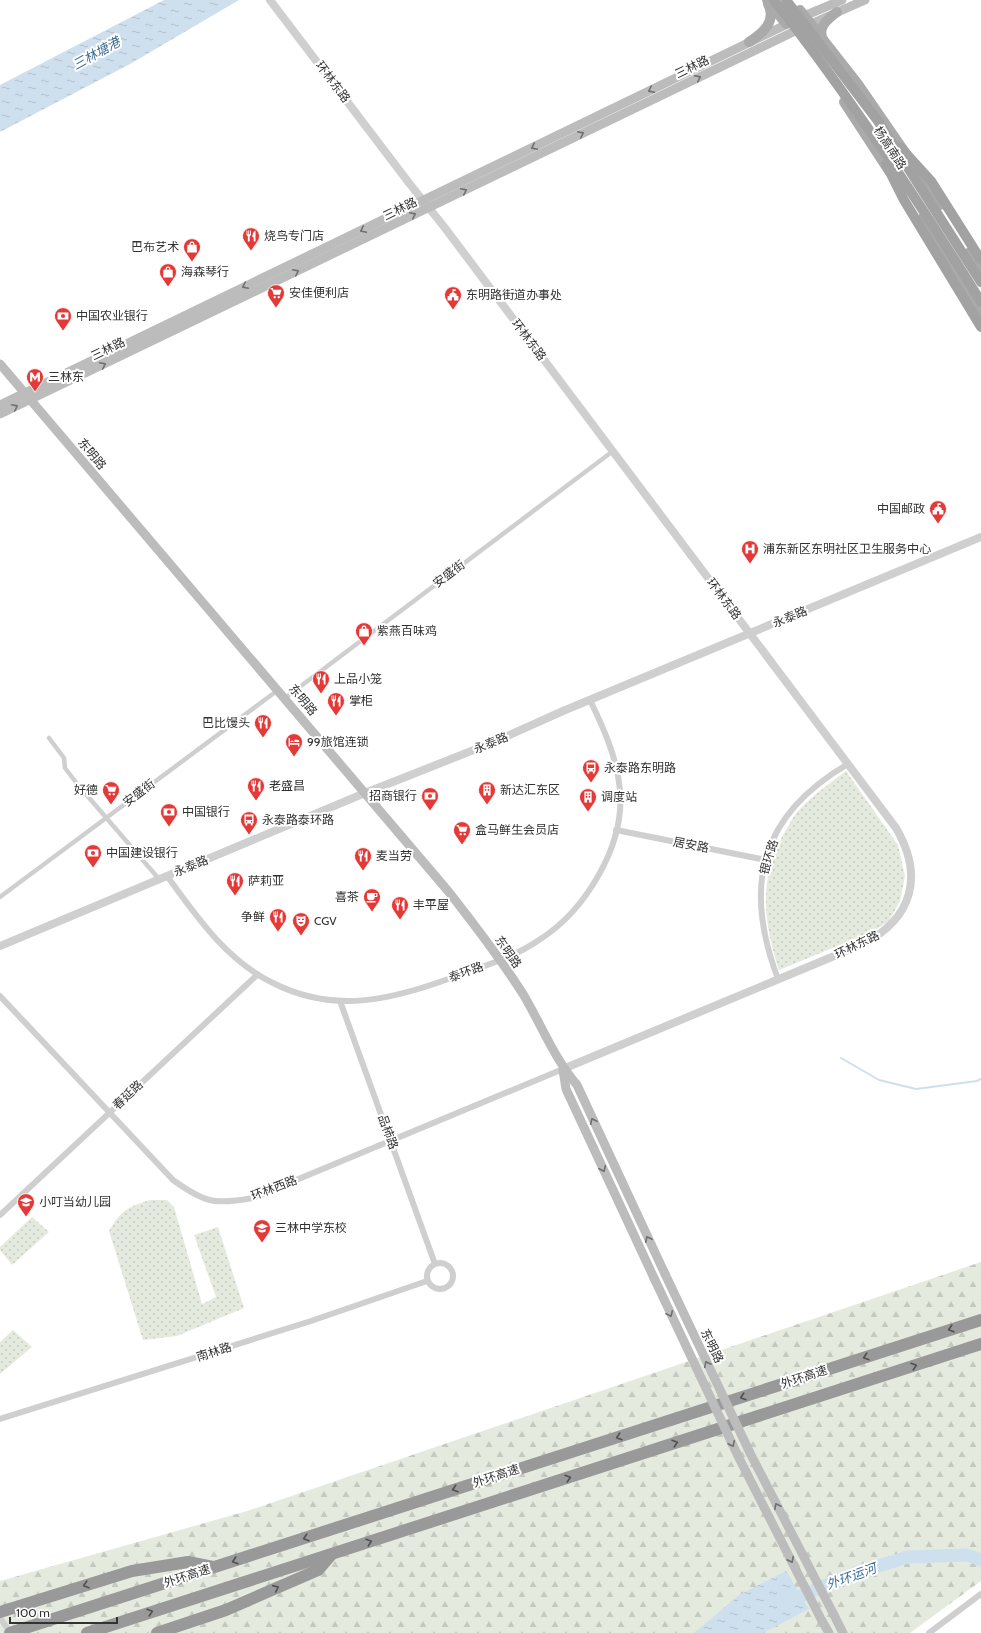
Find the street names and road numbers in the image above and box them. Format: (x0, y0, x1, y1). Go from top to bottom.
street label: 三林路 (672, 52, 711, 81)
street label: 环林东路 (313, 58, 354, 105)
street label: 杨高南路 (871, 124, 910, 172)
street label: 三林路 (380, 194, 419, 223)
street label: 环林东路 (509, 316, 550, 363)
street label: 三林路 (88, 334, 127, 363)
street label: 东明路 (75, 435, 110, 472)
street label: 安盛街 (430, 557, 468, 590)
street label: 环林东路 (704, 575, 745, 622)
street label: 永泰路 (770, 603, 809, 630)
street label: 东明路 (286, 681, 321, 718)
street label: 永泰路 (471, 729, 510, 756)
street label: 安盛街 (120, 776, 158, 809)
street label: 居安路 (672, 834, 710, 855)
street label: 银环路 (756, 837, 781, 876)
street label: 永泰路 (171, 852, 210, 879)
street label: 环林东路 (832, 927, 882, 962)
street label: 东明路 (492, 933, 525, 971)
street label: 泰环路 (446, 958, 485, 985)
street label: 春延路 (109, 1077, 146, 1112)
street label: 品柿路 (375, 1112, 402, 1151)
street label: 环林西路 (249, 1172, 299, 1203)
street label: 东明路 (698, 1326, 727, 1365)
street label: 南林路 (194, 1339, 233, 1364)
street label: 外环高速 (779, 1362, 829, 1391)
street label: 外环高速 (471, 1461, 521, 1490)
street label: 外环高速 (162, 1561, 212, 1590)

